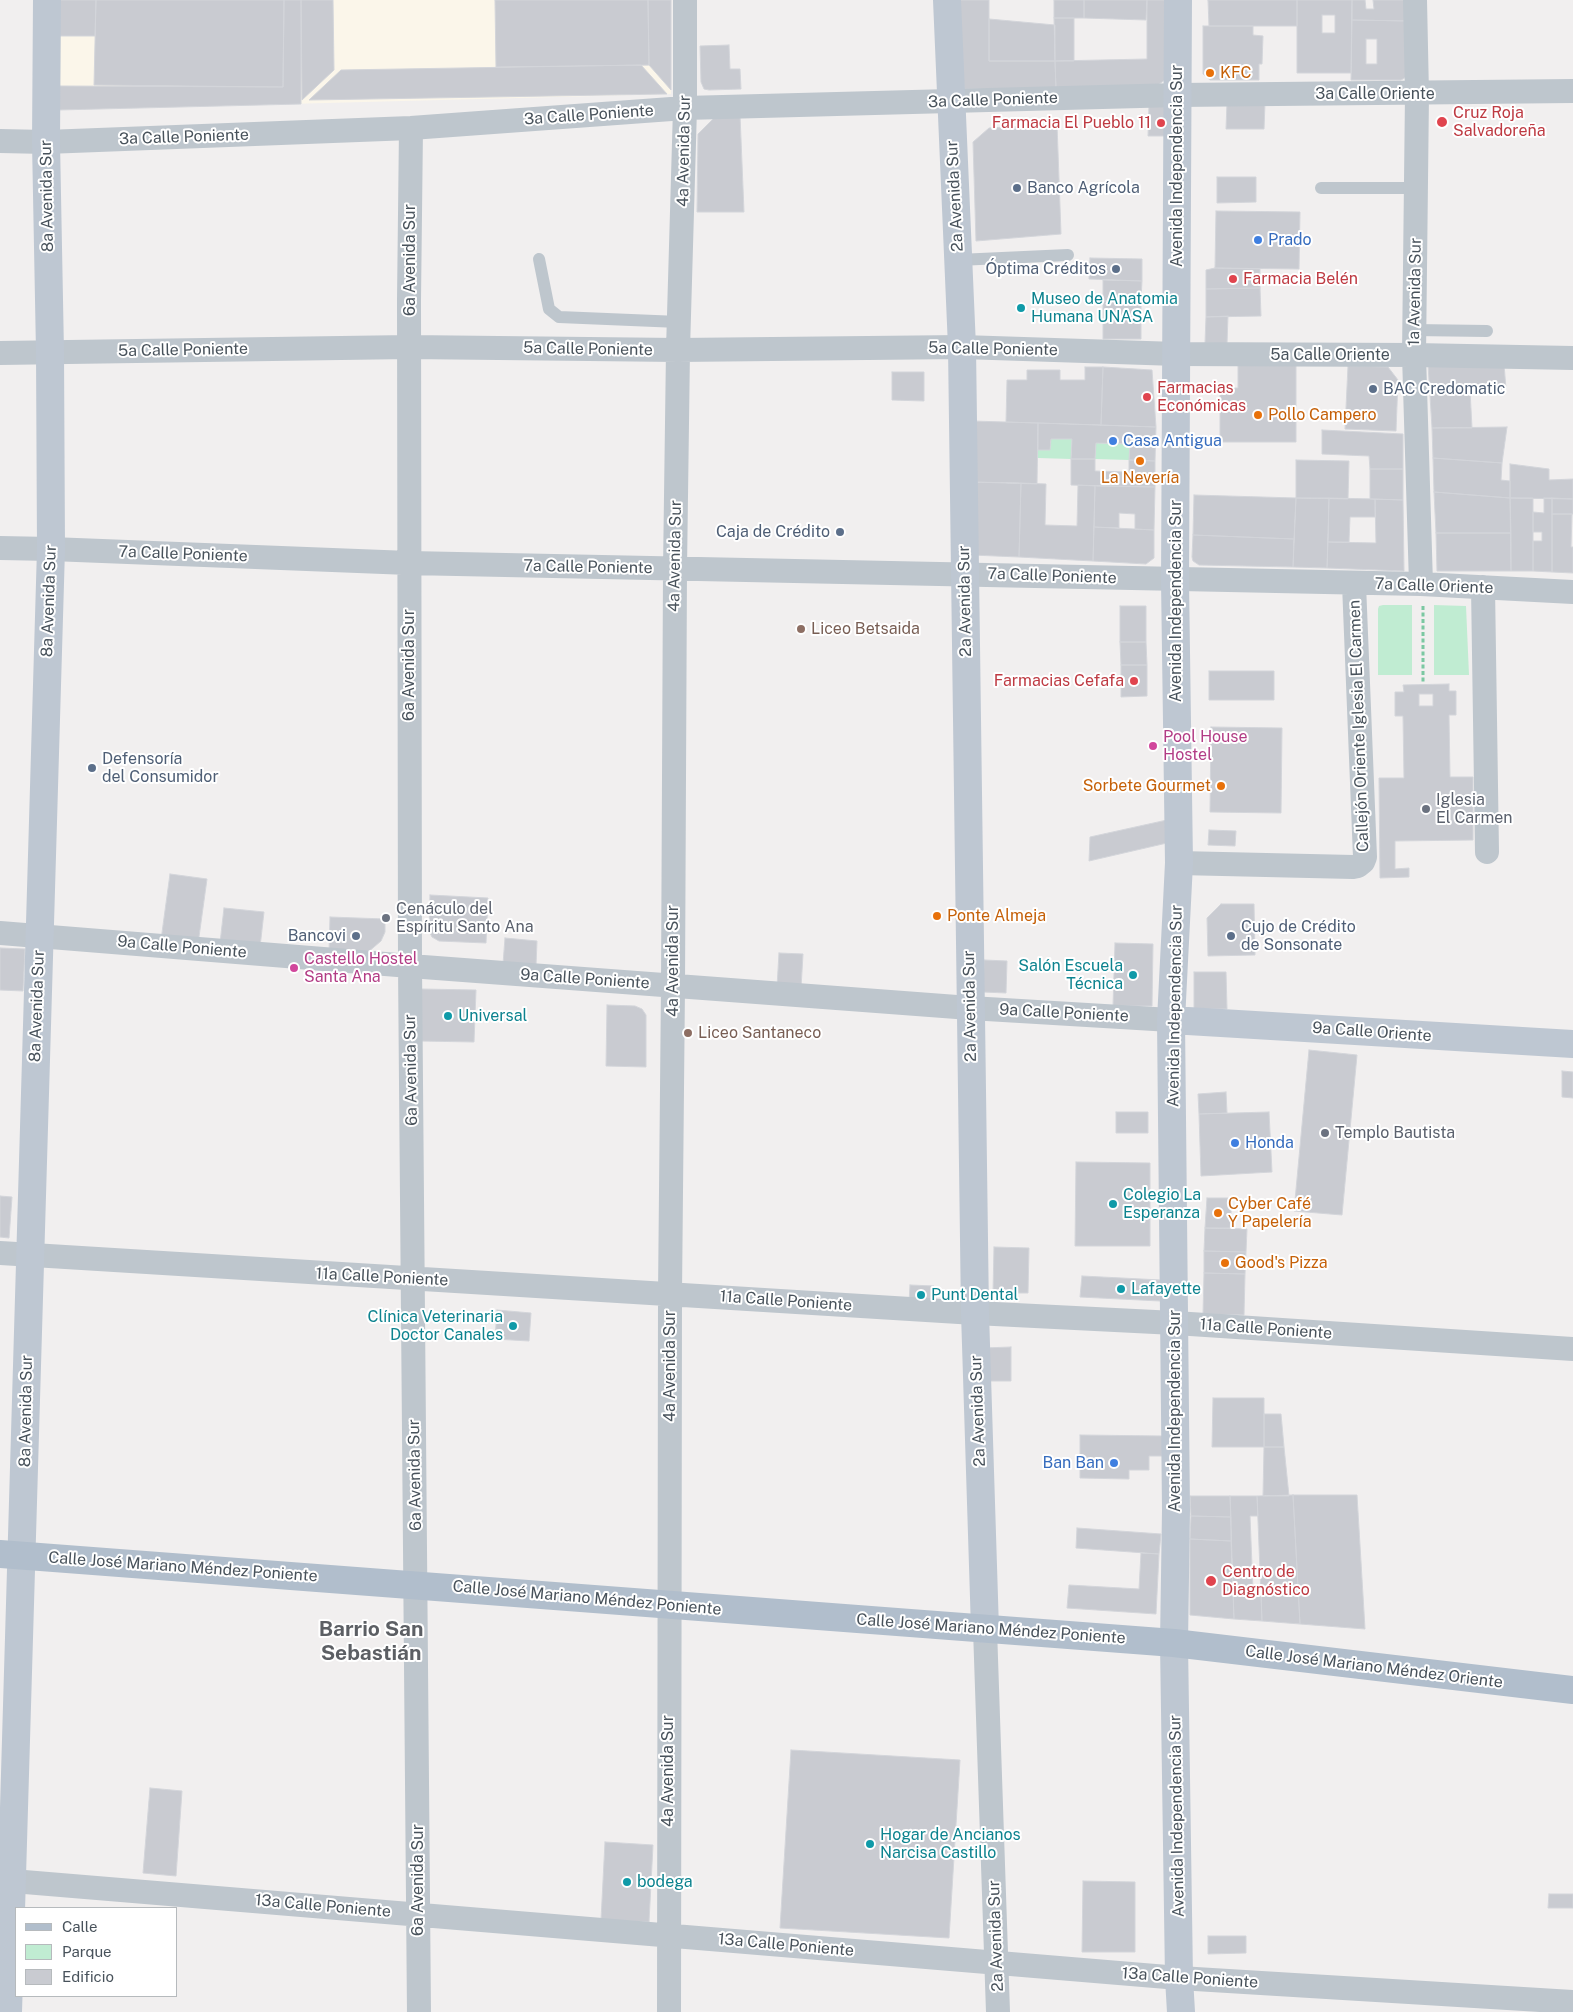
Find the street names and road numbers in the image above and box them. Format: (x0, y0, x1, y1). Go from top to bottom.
street label: Avenida Independencia Sur (1167, 65, 1187, 267)
street label: 3a Calle Oriente (1315, 84, 1435, 104)
street label: 3a Calle Poniente (928, 88, 1058, 112)
street label: 4a Avenida Sur (673, 95, 695, 207)
street label: 3a Calle Poniente (524, 101, 654, 129)
street label: 3a Calle Poniente (119, 125, 249, 149)
street label: 8a Avenida Sur (36, 140, 58, 252)
street label: 2a Avenida Sur (942, 140, 968, 252)
street label: 6a Avenida Sur (400, 204, 420, 316)
street label: 1a Avenida Sur (1404, 238, 1426, 346)
street label: 5a Calle Poniente (523, 338, 653, 360)
street label: 5a Calle Poniente (928, 338, 1058, 360)
street label: 5a Calle Poniente (118, 339, 248, 361)
street label: 5a Calle Oriente (1270, 345, 1390, 365)
street label: 4a Avenida Sur (664, 500, 686, 612)
street label: Avenida Independencia Sur (1166, 500, 1186, 702)
street label: 7a Calle Poniente (118, 542, 248, 566)
street label: 8a Avenida Sur (37, 545, 61, 657)
street label: 2a Avenida Sur (954, 545, 976, 657)
street label: 7a Calle Poniente (523, 556, 653, 578)
street label: 7a Calle Poniente (987, 564, 1117, 588)
street label: 7a Calle Oriente (1374, 574, 1494, 598)
street label: Callejón Oriente Iglesia El Carmen (1345, 600, 1373, 852)
street label: 6a Avenida Sur (399, 609, 419, 721)
street label: 4a Avenida Sur (663, 905, 683, 1017)
street label: Avenida Independencia Sur (1164, 905, 1186, 1107)
street label: 9a Calle Poniente (117, 932, 247, 962)
street label: 8a Avenida Sur (25, 950, 49, 1062)
street label: 2a Avenida Sur (959, 950, 981, 1062)
street label: 9a Calle Poniente (520, 965, 650, 993)
street label: 9a Calle Poniente (999, 1000, 1129, 1026)
street label: 6a Avenida Sur (400, 1014, 422, 1126)
street label: 9a Calle Oriente (1312, 1018, 1432, 1046)
street label: 11a Calle Poniente (315, 1264, 449, 1290)
street label: 11a Calle Poniente (719, 1287, 853, 1315)
street label: 4a Avenida Sur (660, 1310, 680, 1422)
street label: Avenida Independencia Sur (1165, 1310, 1185, 1512)
street label: 11a Calle Poniente (1199, 1315, 1333, 1343)
street label: 8a Avenida Sur (15, 1355, 37, 1467)
street label: 2a Avenida Sur (966, 1355, 990, 1467)
street label: 6a Avenida Sur (404, 1419, 426, 1531)
street label: Calle José Mariano Méndez Poniente (48, 1548, 318, 1586)
street label: Calle José Mariano Méndez Poniente (452, 1577, 722, 1619)
street label: Calle José Mariano Méndez Poniente (856, 1610, 1126, 1648)
street label: Calle José Mariano Méndez Oriente (1244, 1642, 1504, 1692)
street label: 4a Avenida Sur (658, 1715, 678, 1827)
street label: Avenida Independencia Sur (1166, 1715, 1188, 1917)
street label: 6a Avenida Sur (408, 1824, 428, 1936)
street label: 2a Avenida Sur (984, 1880, 1008, 1992)
street label: 13a Calle Poniente (254, 1890, 392, 1922)
street label: 13a Calle Poniente (717, 1929, 855, 1961)
street label: 13a Calle Poniente (1121, 1964, 1259, 1992)

